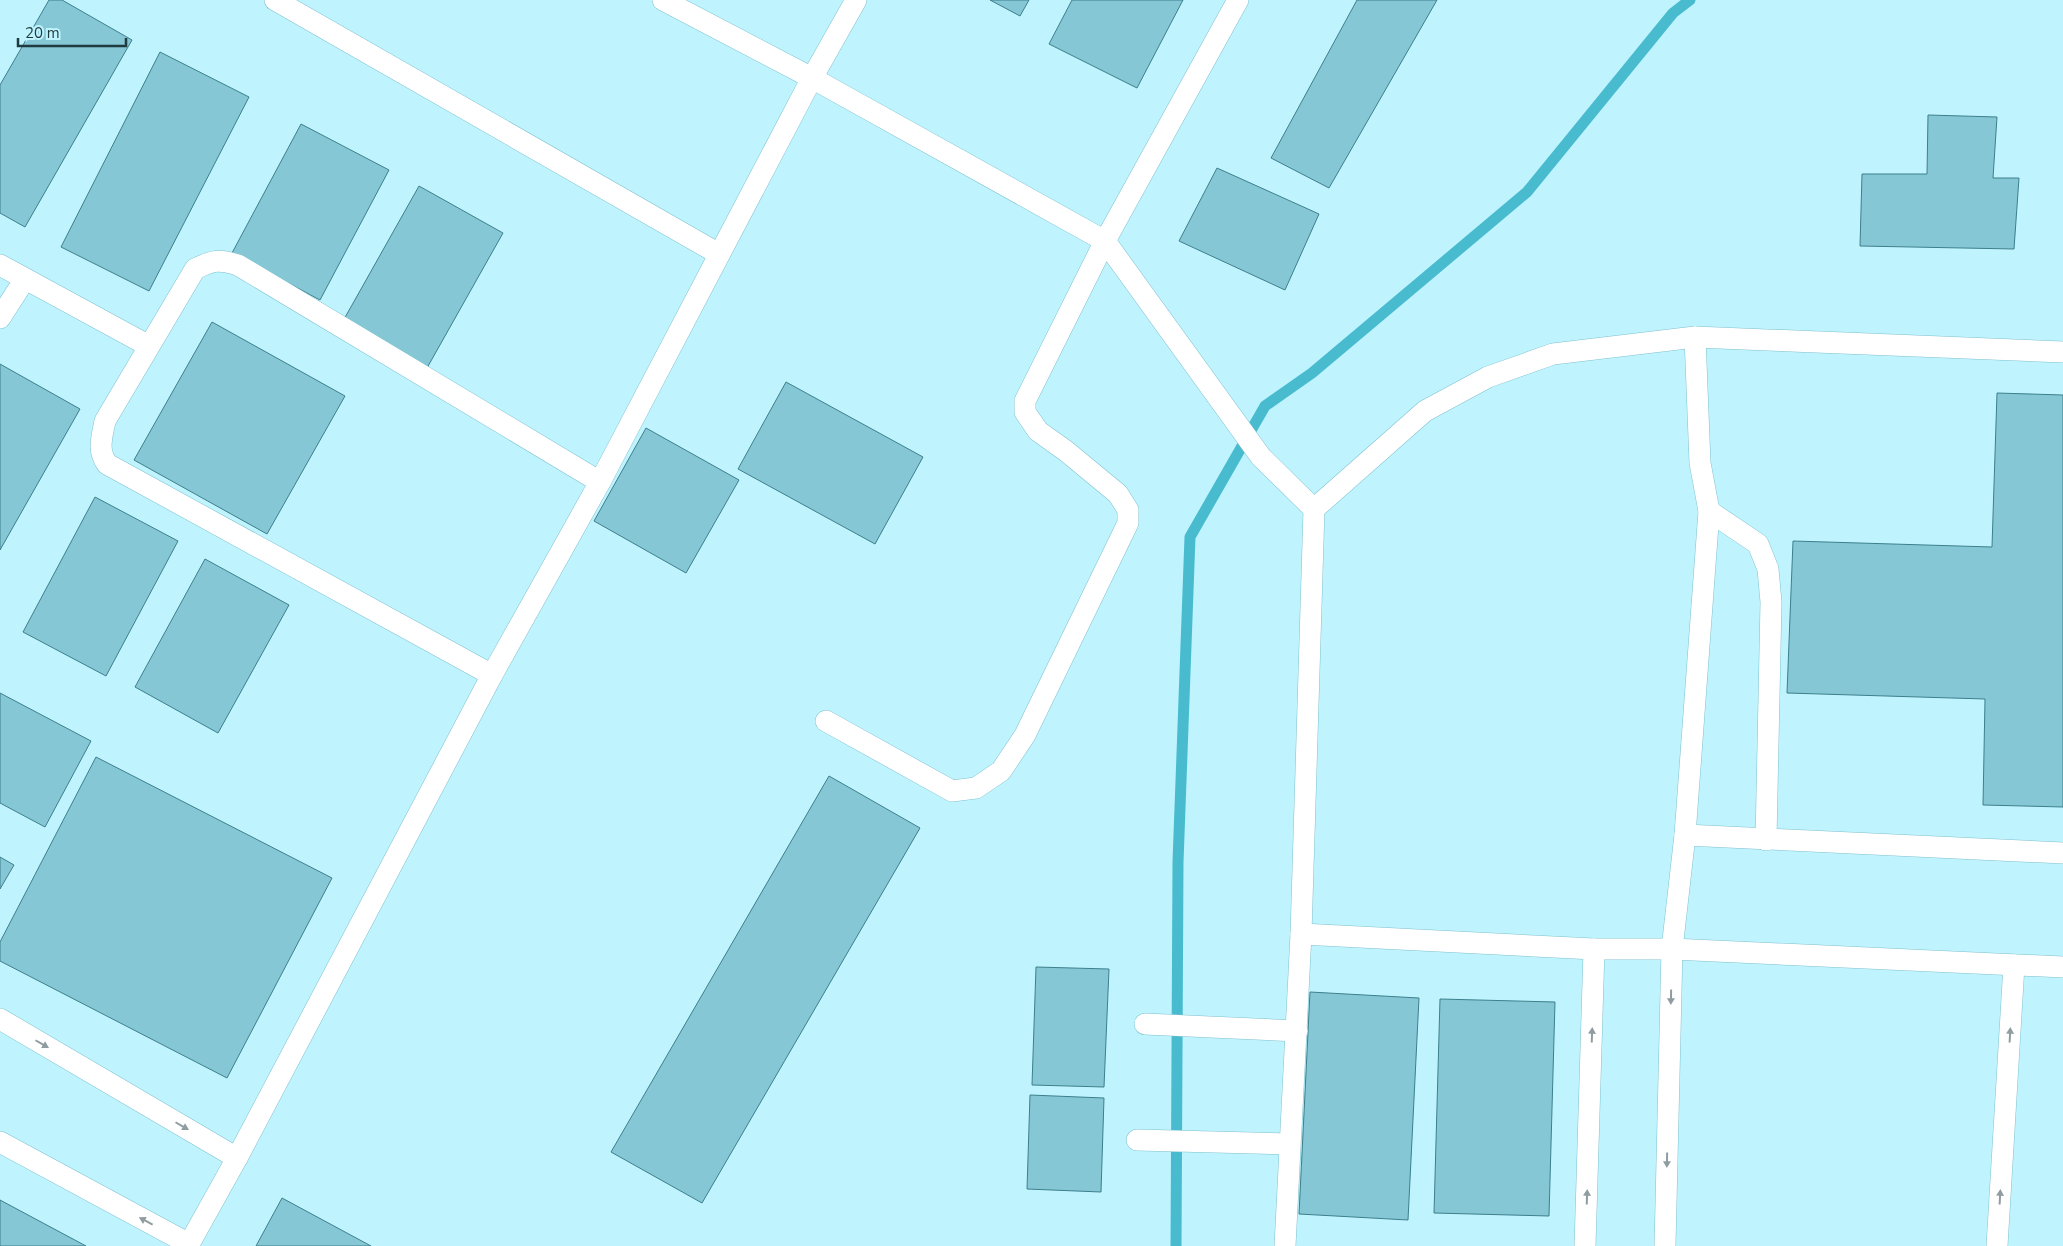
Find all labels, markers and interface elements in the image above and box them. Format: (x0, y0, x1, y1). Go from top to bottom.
scale bar (18, 15, 125, 47)
text: 20 m (25, 23, 60, 43)
one-way arrow (1667, 990, 1675, 1006)
one-way arrow (1588, 1027, 1596, 1043)
one-way arrow (2006, 1027, 2014, 1043)
one-way arrow (36, 1039, 49, 1048)
one-way arrow (176, 1121, 189, 1130)
one-way arrow (1663, 1152, 1671, 1168)
one-way arrow (1583, 1189, 1591, 1205)
one-way arrow (1997, 1189, 2005, 1205)
one-way arrow (139, 1217, 153, 1225)

